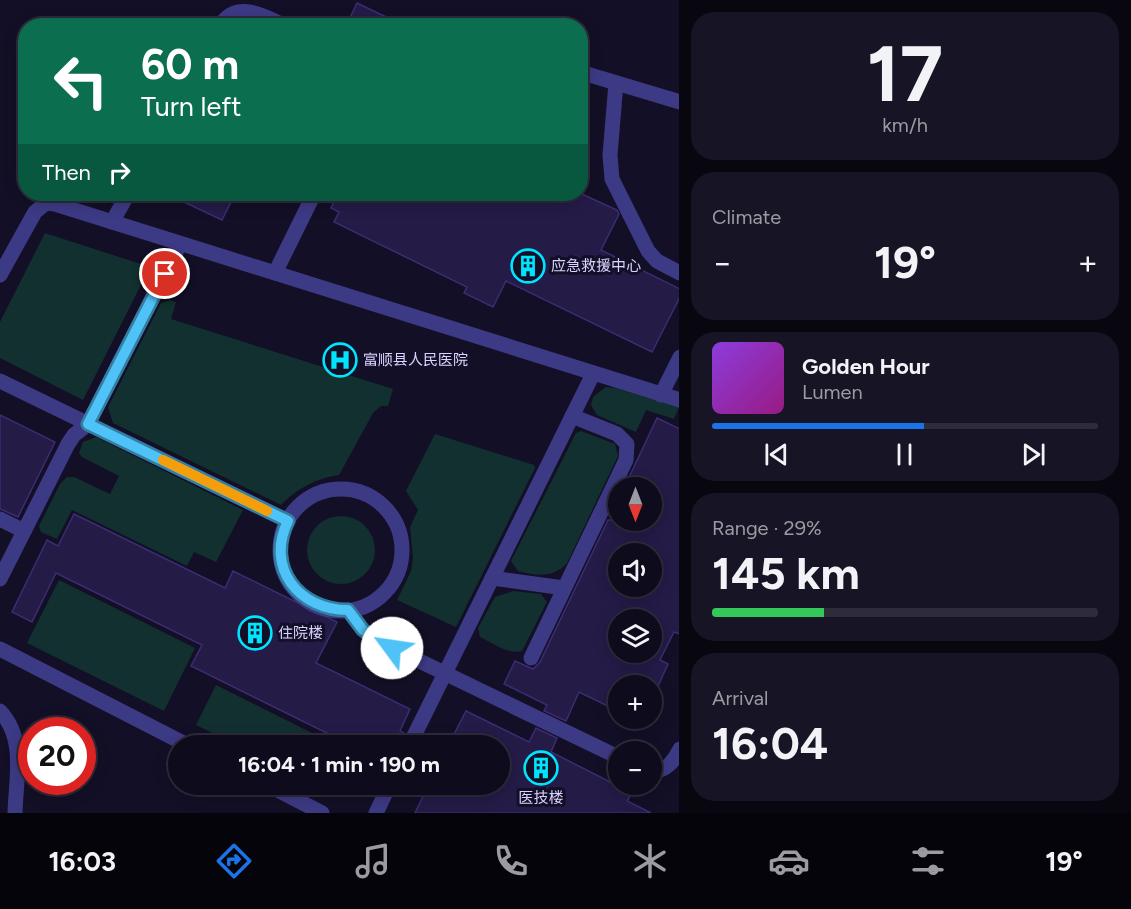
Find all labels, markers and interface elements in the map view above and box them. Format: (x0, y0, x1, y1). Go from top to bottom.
text: 17 (867, 27, 943, 121)
text: 60 m (141, 39, 239, 90)
icon: left (42, 42, 120, 120)
text: Turn left (141, 90, 241, 123)
text: km/h (882, 113, 928, 137)
icon: right (103, 156, 136, 189)
text: Then (42, 159, 91, 186)
text: Climate (712, 205, 781, 229)
text: 19° (874, 235, 936, 289)
text: − (712, 243, 733, 282)
text: + (1077, 243, 1098, 282)
pin (139, 248, 190, 299)
building icon: 应急救援中心 (510, 248, 546, 284)
icon: arrive (148, 257, 181, 290)
place label: 应急救援中心 (551, 257, 641, 275)
hospital icon: 富顺县人民医院 (322, 342, 358, 378)
place label: 富顺县人民医院 (363, 351, 468, 369)
text: Golden Hour (802, 353, 930, 380)
text: Lumen (802, 380, 863, 404)
icon: previous (760, 438, 793, 471)
icon: pause (888, 438, 921, 471)
icon: next (1017, 438, 1050, 471)
north arrow (608, 477, 662, 531)
map controls (608, 477, 662, 795)
text: Range · 29% (712, 516, 822, 540)
button: sound (608, 543, 662, 597)
text: 145 km (712, 546, 860, 600)
button: layers (608, 609, 662, 663)
building icon: 住院楼 (237, 615, 273, 651)
position arrow (360, 616, 424, 680)
place label: 住院楼 (278, 624, 323, 642)
button: + (608, 675, 662, 729)
text: Arrival (712, 686, 768, 710)
text: 16:04 (712, 716, 828, 770)
speed limit sign: 20 (18, 717, 96, 795)
button: − (608, 741, 662, 795)
building icon: 医技楼 (523, 750, 559, 786)
text: 16:04 · 1 min · 190 m (238, 751, 440, 778)
place label: 医技楼 (518, 789, 564, 807)
icon: directions (213, 840, 255, 882)
icon: music (352, 840, 394, 882)
icon: phone (490, 840, 532, 882)
icon: climate (629, 840, 671, 882)
icon: car (768, 840, 810, 882)
icon: filters (907, 840, 949, 882)
text: 16:03 (48, 845, 116, 878)
text: 19° (1045, 845, 1083, 878)

